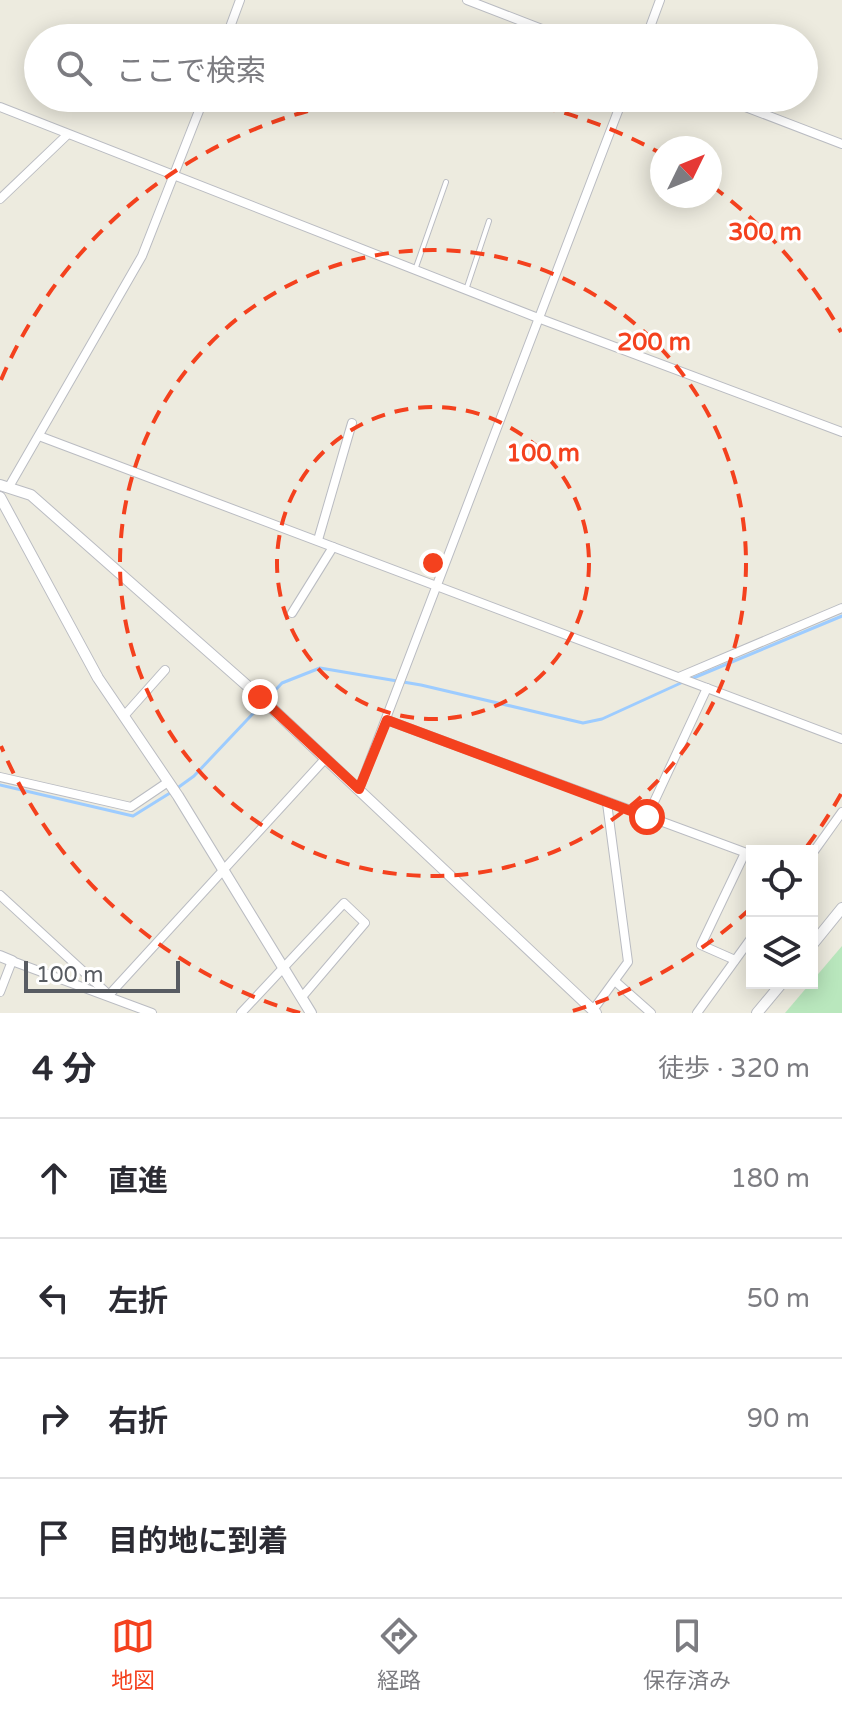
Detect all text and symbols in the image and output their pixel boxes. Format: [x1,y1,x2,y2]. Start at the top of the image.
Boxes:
search box [24,24,818,112]
icon: search [52,46,96,90]
text: ここで検索 [116,53,266,90]
north arrow [650,136,722,208]
text: 300 m [728,218,802,247]
text: 200 m [617,328,691,357]
text: 100 m [506,439,580,468]
centre of rings [419,549,447,577]
route end [242,679,278,715]
route start [629,799,665,835]
map controls [746,845,818,989]
button: locate [746,845,818,917]
button: layers [746,917,818,989]
scale bar [24,957,180,993]
text: 100 m [36,962,103,988]
text: 4 分 [32,1049,96,1090]
text: 徒歩 · 320 m [658,1053,810,1084]
icon: ahead [32,1156,76,1200]
text: 直進 [108,1163,168,1200]
text: 180 m [730,1163,810,1194]
icon: left [32,1276,76,1320]
text: 左折 [108,1283,168,1320]
text: 50 m [747,1283,810,1314]
icon: right [32,1396,76,1440]
text: 右折 [108,1403,168,1440]
text: 90 m [747,1403,810,1434]
icon: arrive [32,1516,76,1560]
text: 目的地に到着 [108,1523,288,1560]
tab: 地図 [111,1614,155,1694]
tab: 経路 [377,1614,421,1694]
tab: 保存済み [643,1614,731,1694]

